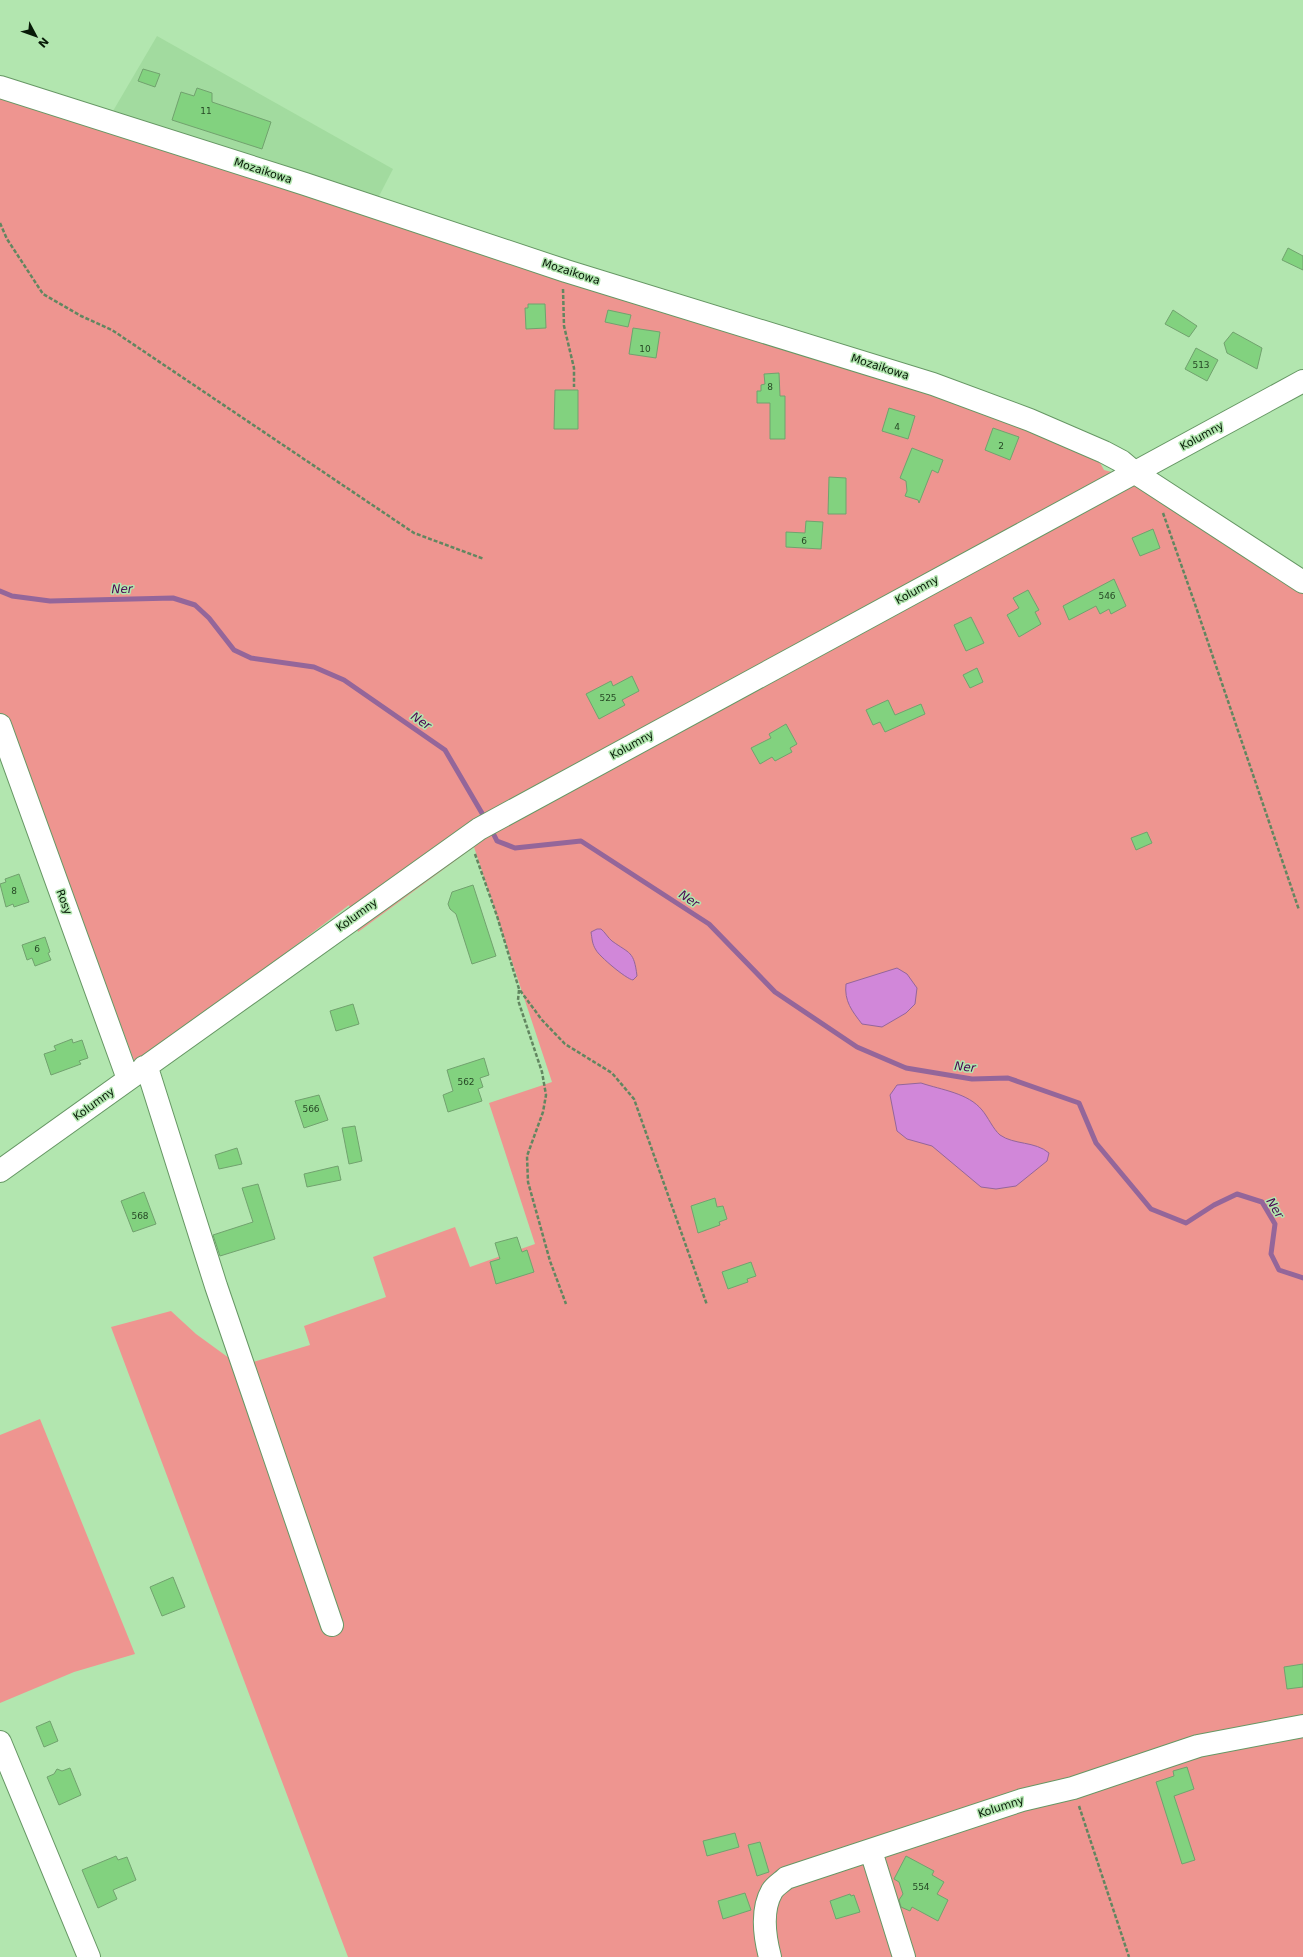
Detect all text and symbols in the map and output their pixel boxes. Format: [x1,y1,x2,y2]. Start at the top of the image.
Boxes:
north arrow [16,16,56,56]
text: N [35,34,51,50]
house number: 11 [200,106,212,116]
street label: Mozaikowa [232,156,294,186]
street label: Mozaikowa [540,257,602,287]
house number: 10 [639,344,651,354]
street label: Mozaikowa [849,352,911,382]
house number: 513 [1192,360,1210,370]
house number: 8 [767,382,773,392]
street label: Kolumny [1178,419,1226,453]
house number: 4 [894,422,900,432]
house number: 2 [998,441,1004,451]
house number: 6 [801,536,807,546]
street label: Kolumny [893,573,941,607]
water label: Ner [111,582,134,596]
house number: 546 [1098,591,1116,601]
house number: 525 [599,693,617,703]
water label: Ner [408,709,435,733]
street label: Kolumny [608,728,656,762]
house number: 8 [11,886,17,896]
water label: Ner [676,887,703,911]
street label: Rosy [53,888,75,917]
street label: Kolumny [334,895,380,934]
house number: 6 [34,944,40,954]
water label: Ner [954,1059,977,1075]
house number: 562 [457,1077,475,1087]
street label: Kolumny [71,1084,117,1123]
house number: 566 [302,1104,320,1114]
water label: Ner [1263,1195,1287,1222]
house number: 568 [131,1211,149,1221]
street label: Kolumny [976,1793,1026,1821]
house number: 554 [912,1882,930,1892]

